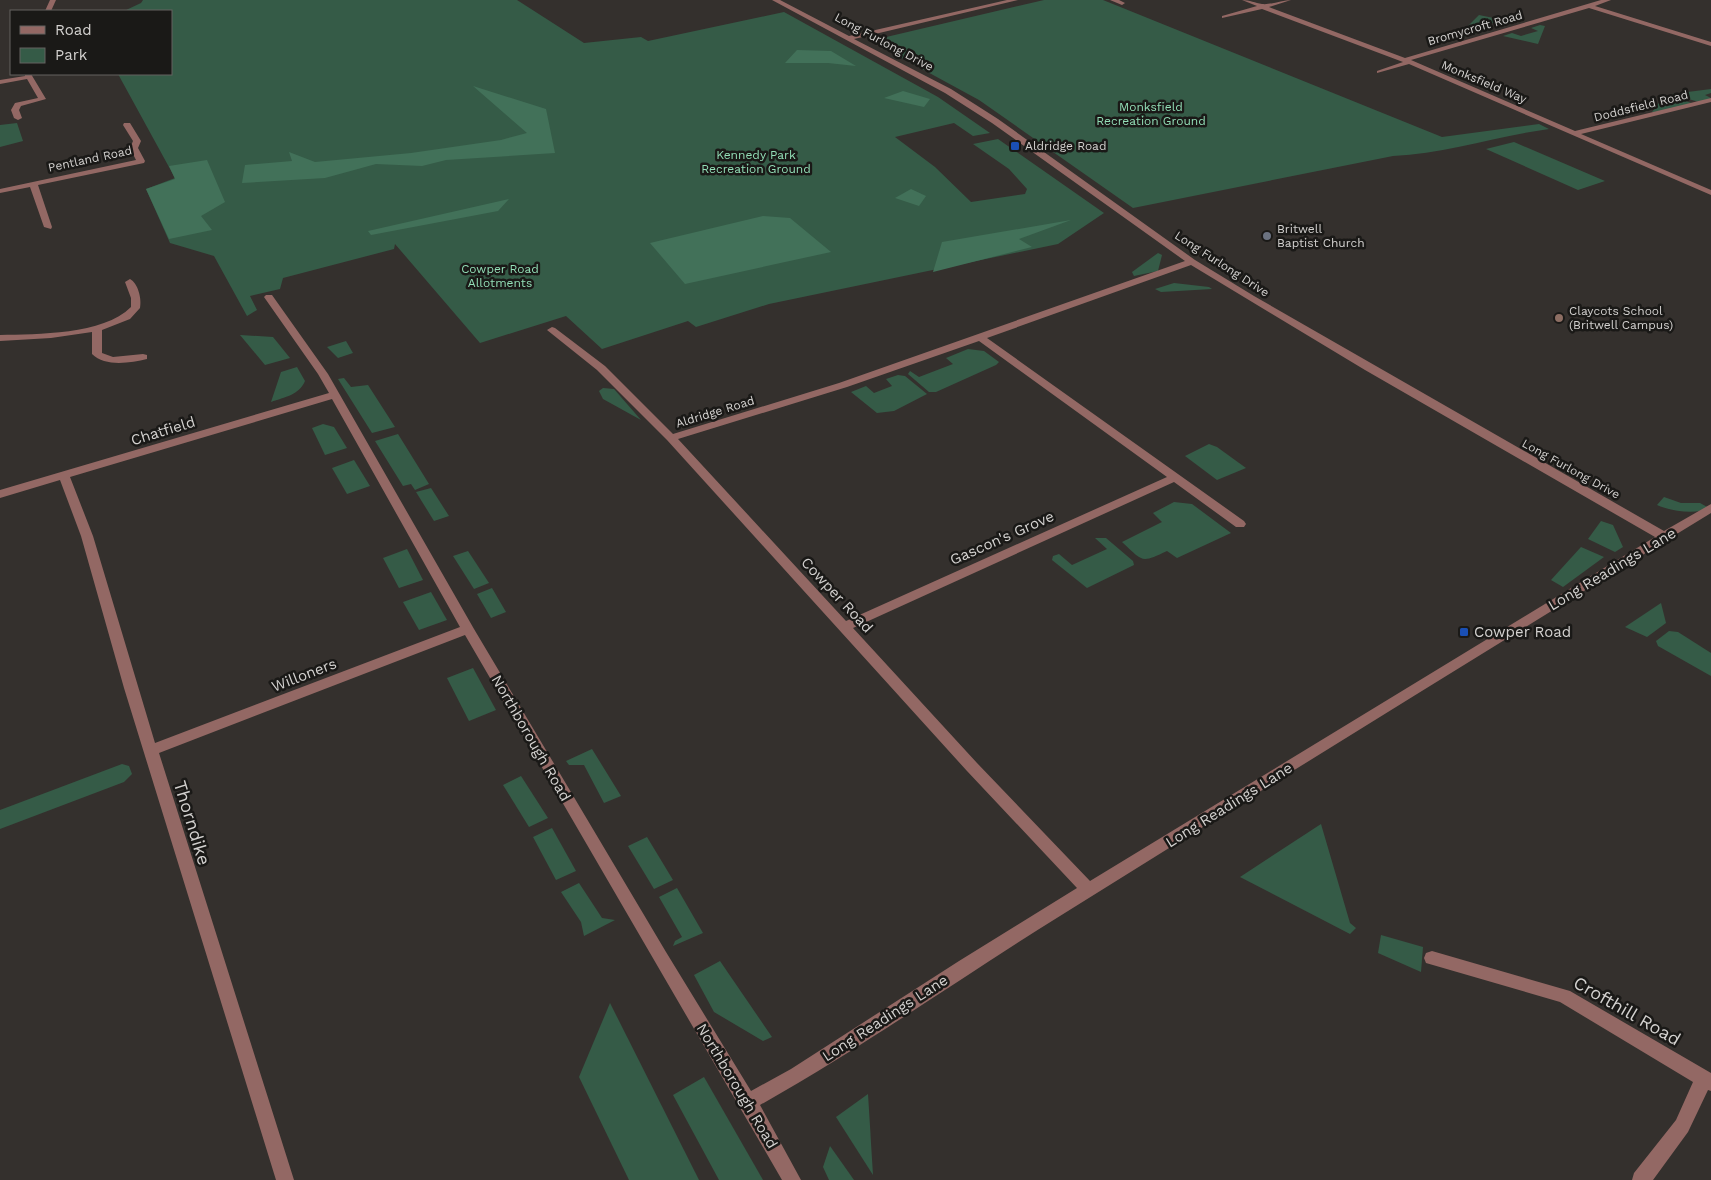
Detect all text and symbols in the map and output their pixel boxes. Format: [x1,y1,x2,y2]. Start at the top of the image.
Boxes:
street label: Bromycroft Road [1426,8,1524,48]
legend [10,10,172,75]
street label: Long Furlong Drive [832,10,936,74]
text: Road [55,21,92,39]
text: Park [55,46,88,64]
street label: Monksfield Way [1439,58,1529,107]
street label: Doddsfield Road [1592,88,1690,124]
park label: Monksfield Recreation Ground [1096,100,1206,128]
place label: Aldridge Road [1025,139,1106,153]
marker: Aldridge Road [1009,140,1021,152]
street label: Pentland Road [47,143,133,175]
park label: Kennedy Park Recreation Ground [701,148,811,176]
place label: Britwell Baptist Church [1277,222,1365,250]
street label: Long Furlong Drive [1172,228,1272,300]
marker: Britwell Baptist Church [1261,230,1273,242]
park label: Cowper Road Allotments [461,262,539,290]
place label: Claycots School (Britwell Campus) [1569,304,1673,332]
marker: Claycots School (Britwell Campus) [1553,312,1565,324]
street label: Aldridge Road [674,393,756,431]
street label: Chatfield [129,413,197,449]
street label: Long Furlong Drive [1520,436,1622,502]
street label: Gascon's Grove [947,507,1057,569]
street label: Long Readings Lane [1545,524,1679,614]
street label: Cowper Road [797,553,877,637]
place label: Cowper Road [1474,623,1571,641]
marker: Cowper Road [1458,626,1470,638]
street label: Willoners [269,654,339,696]
street label: Northborough Road [488,672,574,804]
street label: Long Readings Lane [1162,759,1296,851]
street label: Thorndike [170,778,215,868]
street label: Long Readings Lane [819,971,951,1065]
street label: Crofthill Road [1570,971,1685,1050]
street label: Northborough Road [693,1020,781,1152]

